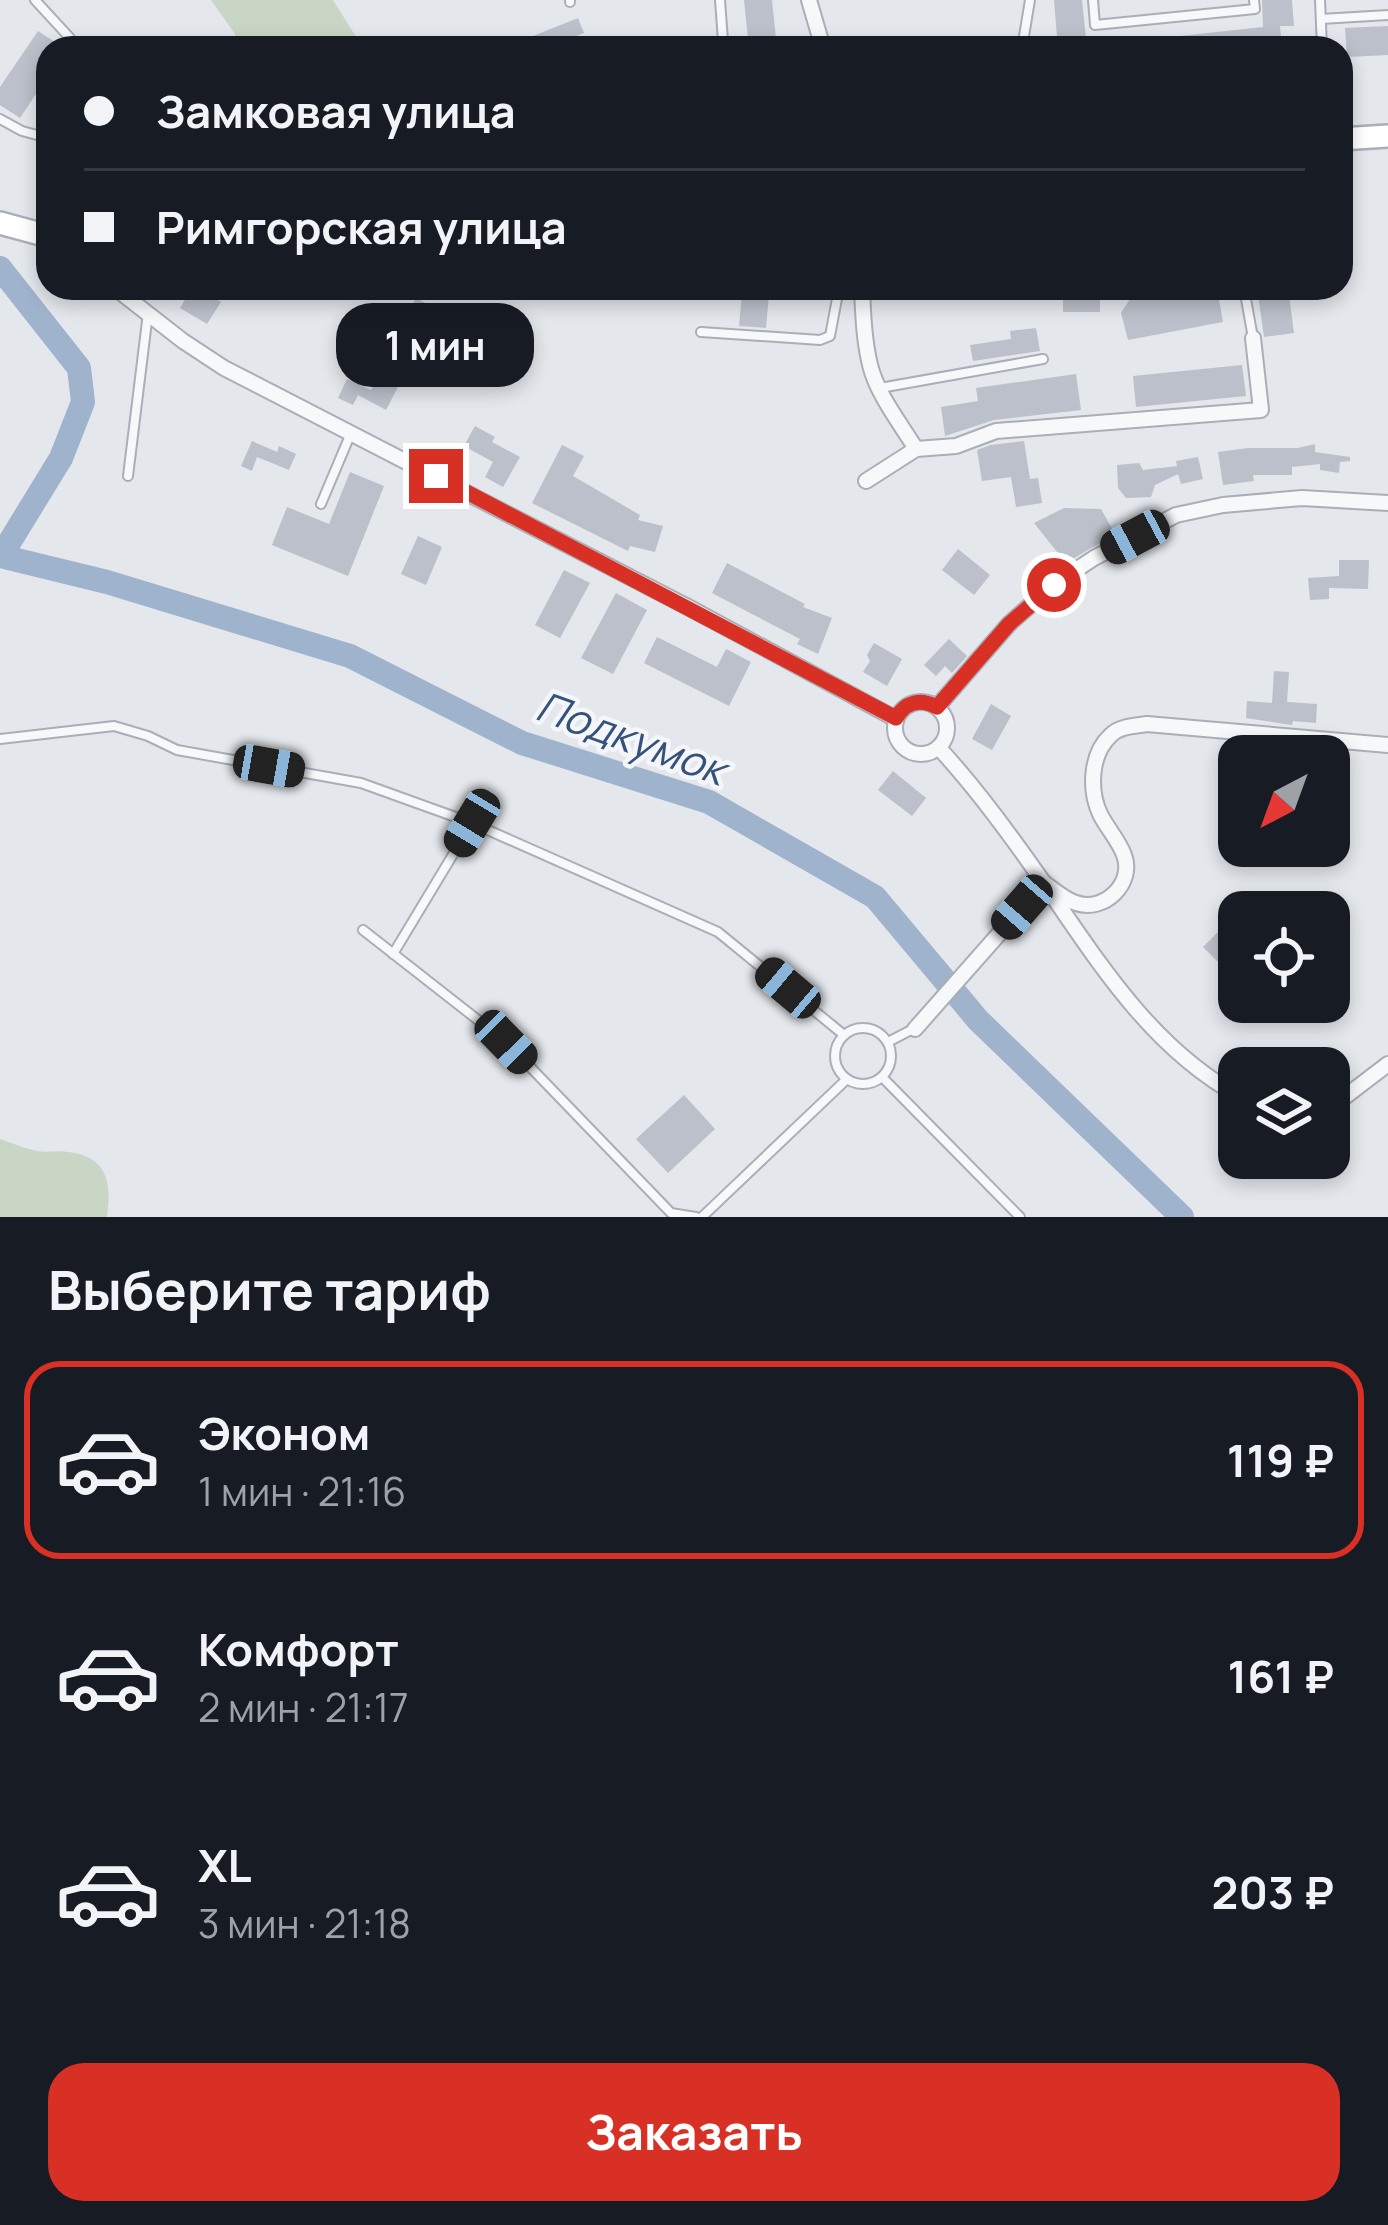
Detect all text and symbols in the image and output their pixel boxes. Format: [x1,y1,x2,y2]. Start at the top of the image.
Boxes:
text: Замковая улица [156,80,516,142]
text: Римгорская улица [156,196,567,258]
callout: 1 мин [337,302,535,386]
text: 1 мин [384,318,486,372]
route end [409,449,463,503]
car [1095,504,1175,570]
route start [1027,558,1081,612]
water label: Подкумок [529,676,739,800]
north arrow [1218,735,1350,867]
map controls [1218,735,1350,1179]
car [230,742,308,790]
car [438,783,506,863]
car [985,868,1059,946]
button: locate [1218,891,1350,1023]
car [749,951,827,1025]
car [468,1004,544,1080]
button: layers [1218,1047,1350,1179]
text: Выберите тариф [48,1252,491,1326]
text: Эконом [198,1402,370,1464]
icon: car [54,1406,162,1514]
text: 119 ₽ [1227,1429,1334,1491]
text: 1 мин · 21:16 [198,1464,406,1518]
text: Комфорт [198,1618,399,1680]
icon: car [54,1622,162,1730]
text: 161 ₽ [1227,1645,1334,1707]
text: 2 мин · 21:17 [198,1680,409,1734]
text: XL [198,1834,252,1896]
icon: car [54,1838,162,1946]
text: 203 ₽ [1212,1861,1334,1923]
text: 3 мин · 21:18 [198,1896,411,1950]
button: Заказать [48,2063,1340,2201]

